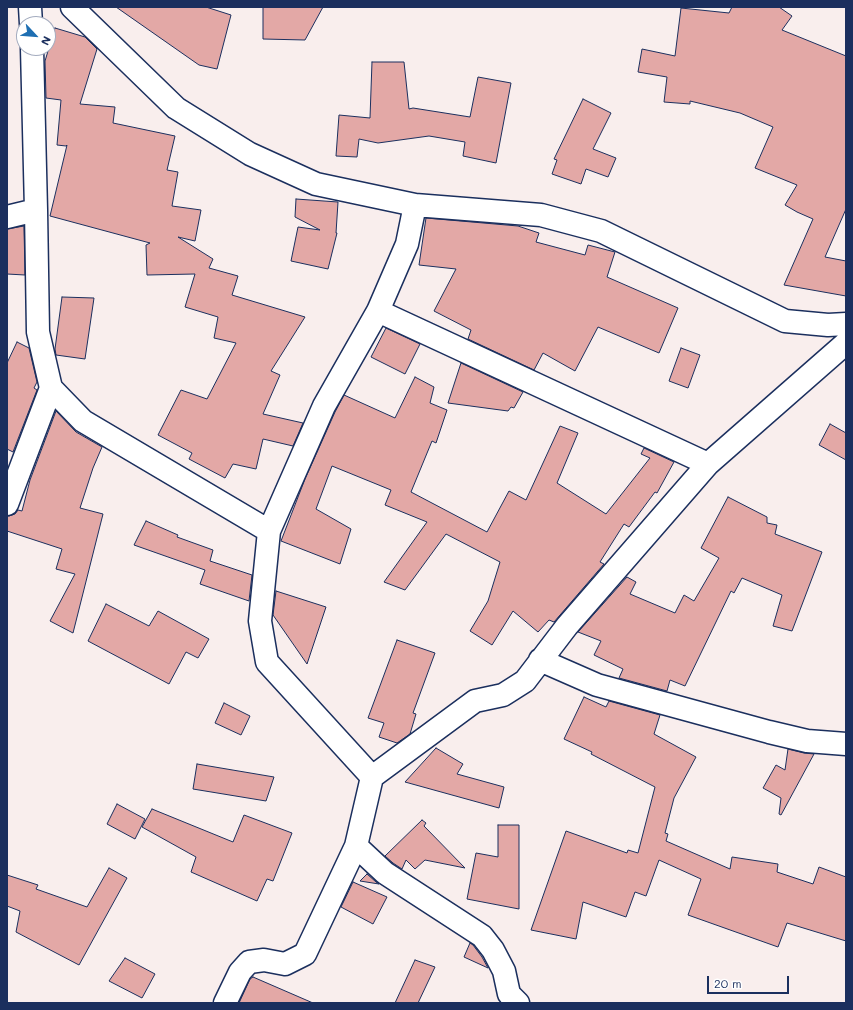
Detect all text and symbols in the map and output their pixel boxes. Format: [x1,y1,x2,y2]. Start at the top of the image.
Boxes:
north arrow [16,16,56,56]
text: N [38,34,55,48]
scale bar [709,968,791,994]
text: 20 m [714,975,742,991]

